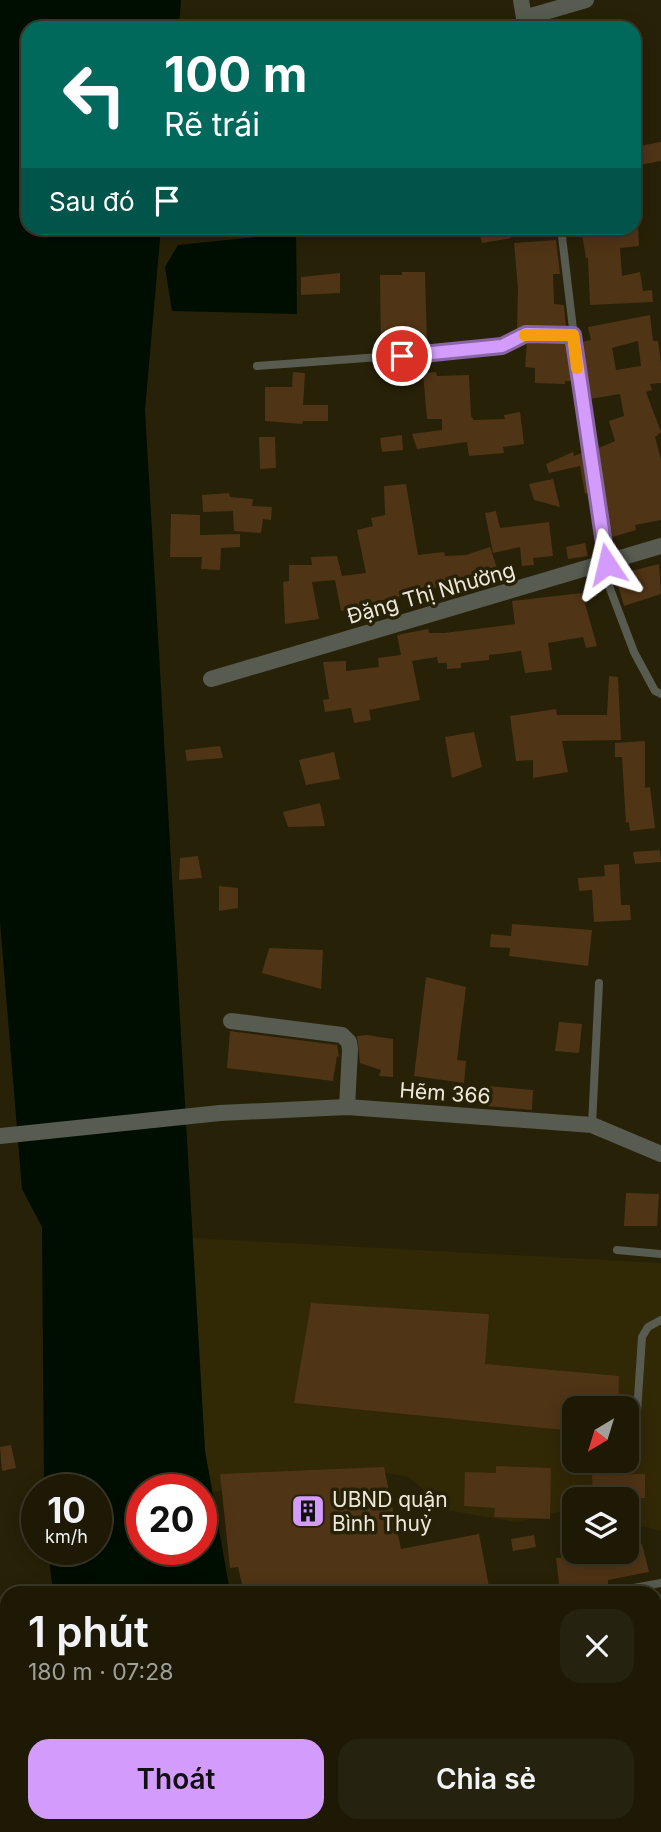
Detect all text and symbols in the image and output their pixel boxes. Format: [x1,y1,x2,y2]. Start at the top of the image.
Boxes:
text: 100 m [164,45,308,104]
icon: left [49,49,140,140]
text: Rẽ trái [164,105,260,144]
icon: arrive [148,182,186,220]
text: Sau đó [49,186,134,217]
pin [372,326,432,386]
icon: arrive [383,337,421,375]
position arrow [570,527,644,601]
street label: Đặng Thị Nhường [344,557,518,629]
street label: Hẽm 366 [399,1077,491,1109]
north arrow [562,1396,639,1474]
map controls [562,1396,639,1564]
speed limit sign: 20 [126,1474,217,1565]
place label: UBND quận Bình Thuỷ [332,1487,448,1536]
button: layers [562,1487,639,1564]
text: 10 [47,1489,86,1531]
building icon: UBND quận Bình Thuỷ [289,1492,327,1530]
text: km/h [45,1526,88,1547]
text: 1 phút [28,1606,149,1657]
button: close [560,1609,634,1683]
text: 180 m · 07:28 [28,1658,173,1686]
button: Thoát [28,1739,324,1819]
button: Chia sẻ [338,1739,634,1819]

